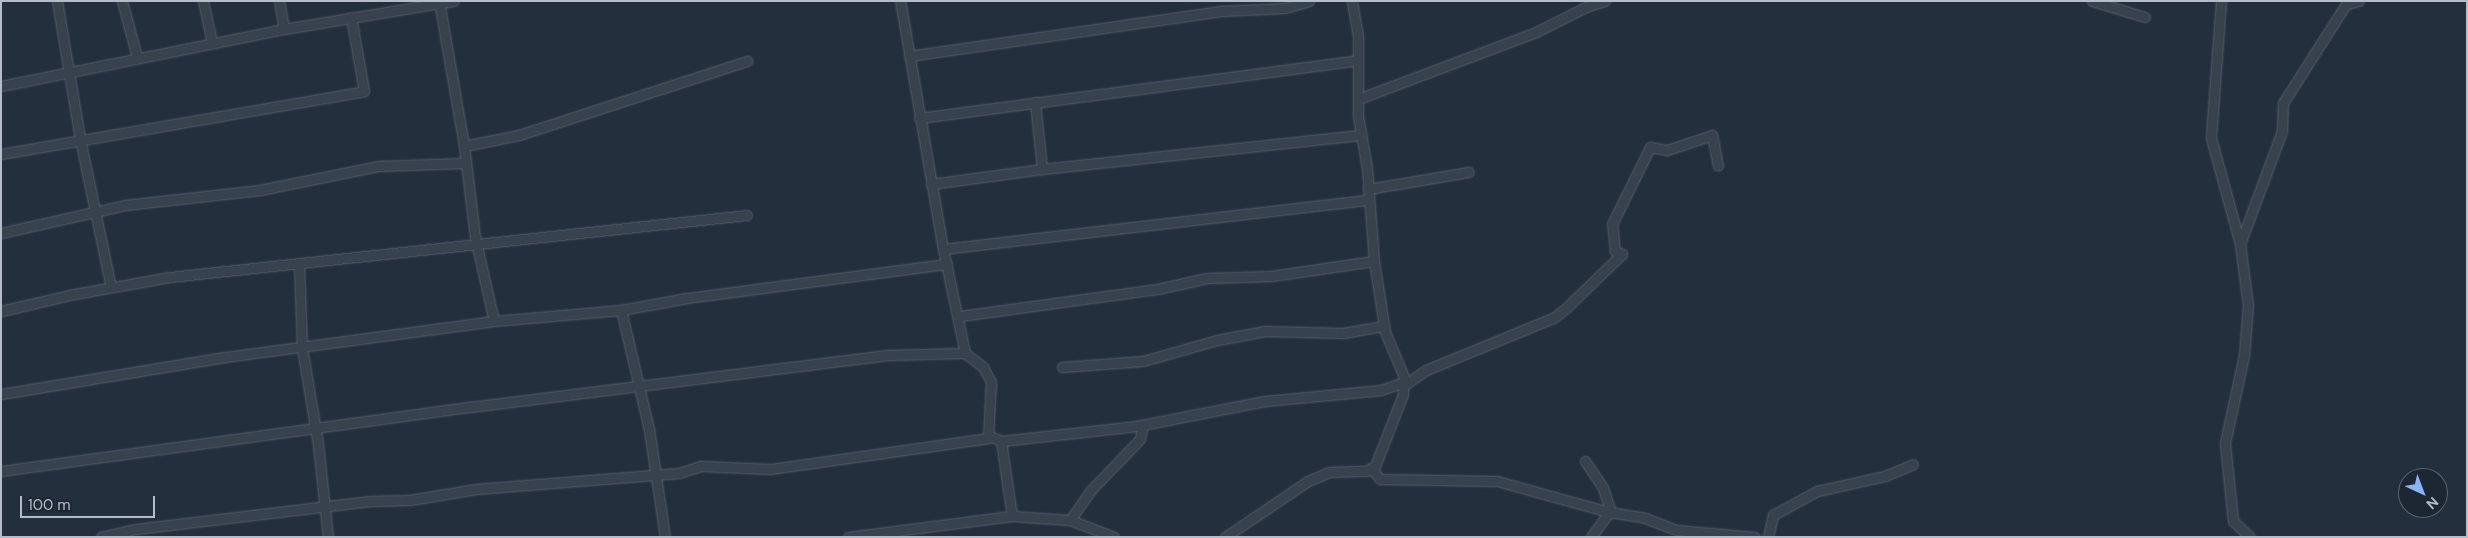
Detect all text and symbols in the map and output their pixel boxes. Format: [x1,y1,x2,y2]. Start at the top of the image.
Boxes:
north arrow [2398,468,2448,518]
scale bar [22,486,158,518]
text: N [2423,493,2442,513]
text: 100 m [28,495,71,515]

